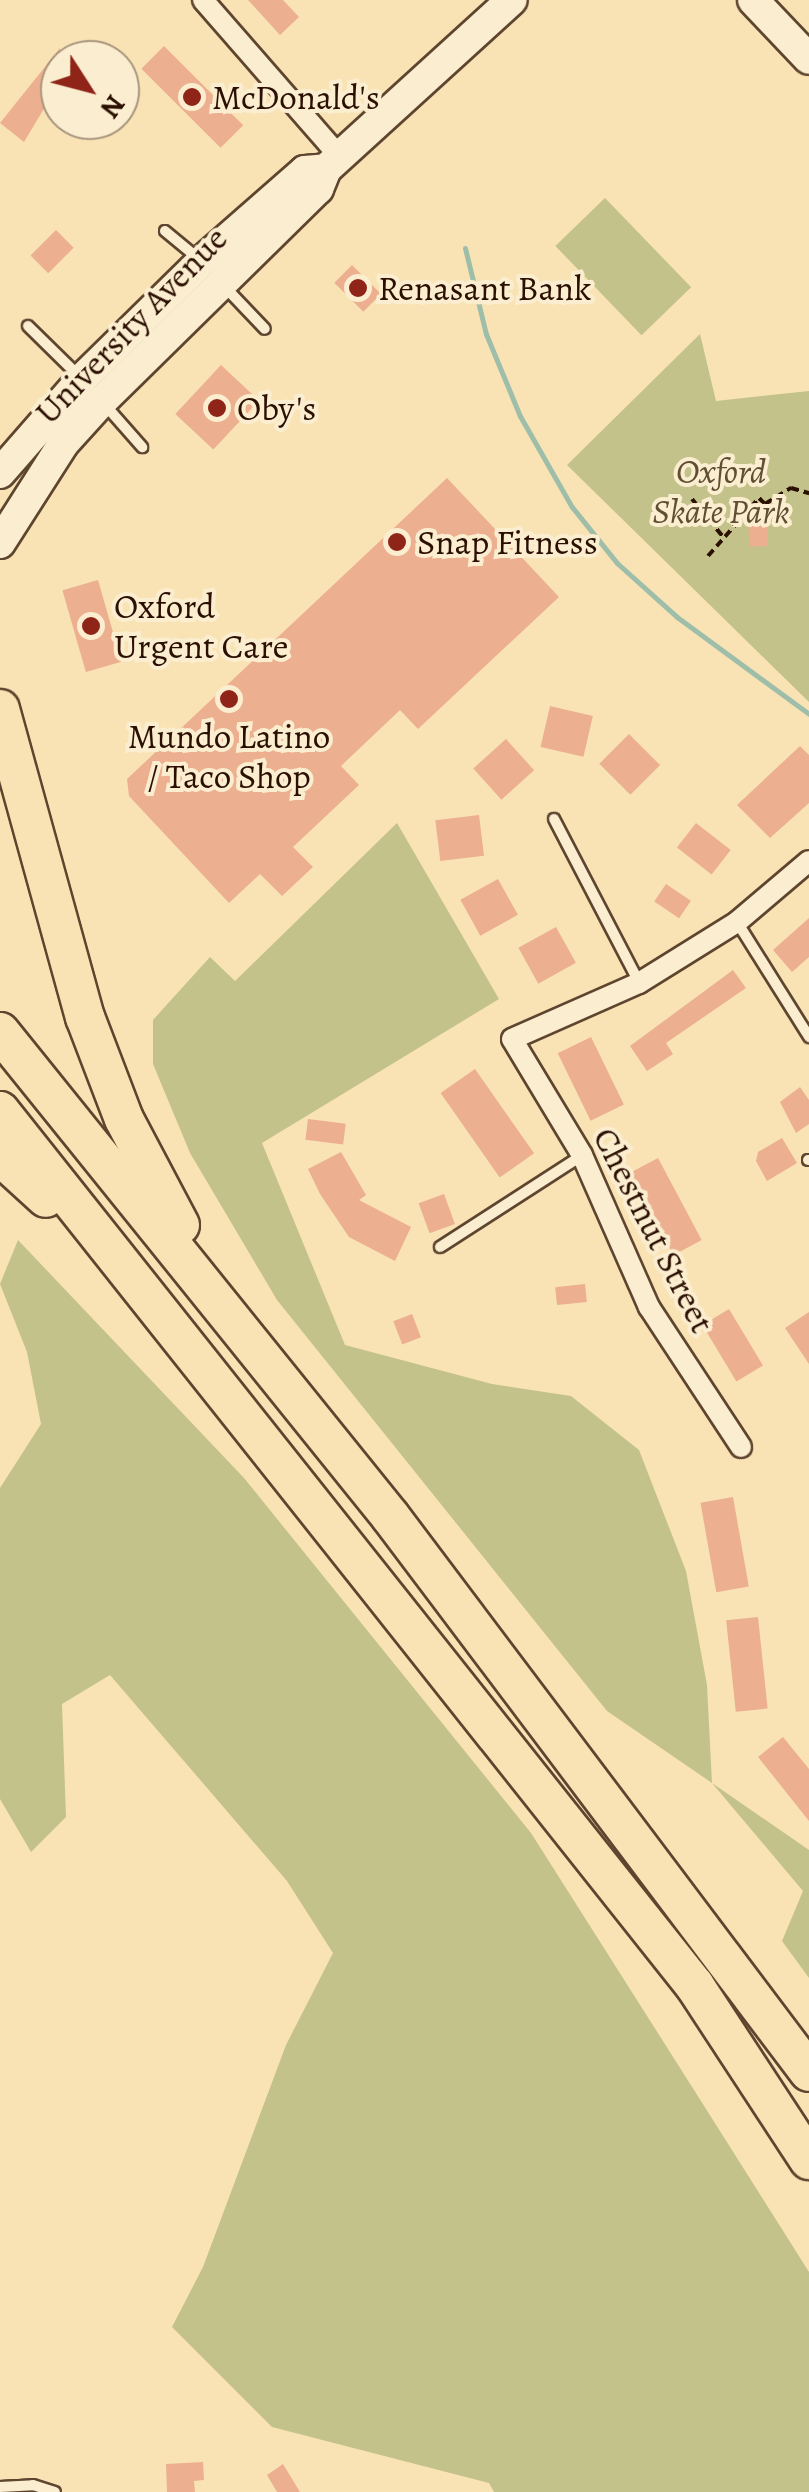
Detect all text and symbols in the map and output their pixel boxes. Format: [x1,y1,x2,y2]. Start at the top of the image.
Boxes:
north arrow [40,40,140,140]
place label: McDonald's [212,76,380,118]
marker: McDonald's [181,86,203,108]
text: N [91,87,134,126]
street label: University Avenue [26,217,236,433]
place label: Renasant Bank [378,267,591,309]
marker: Renasant Bank [347,277,369,299]
place label: Oby's [237,387,316,429]
marker: Oby's [206,397,228,419]
park label: Oxford Skate Park [652,450,790,532]
place label: Snap Fitness [417,521,598,563]
marker: Snap Fitness [386,531,408,553]
place label: Oxford Urgent Care [114,585,288,667]
marker: Oxford Urgent Care [78,613,104,639]
marker: Mundo Latino / Taco Shop [218,688,240,710]
place label: Mundo Latino / Taco Shop [128,715,330,797]
street label: Chestnut Street [584,1120,724,1340]

